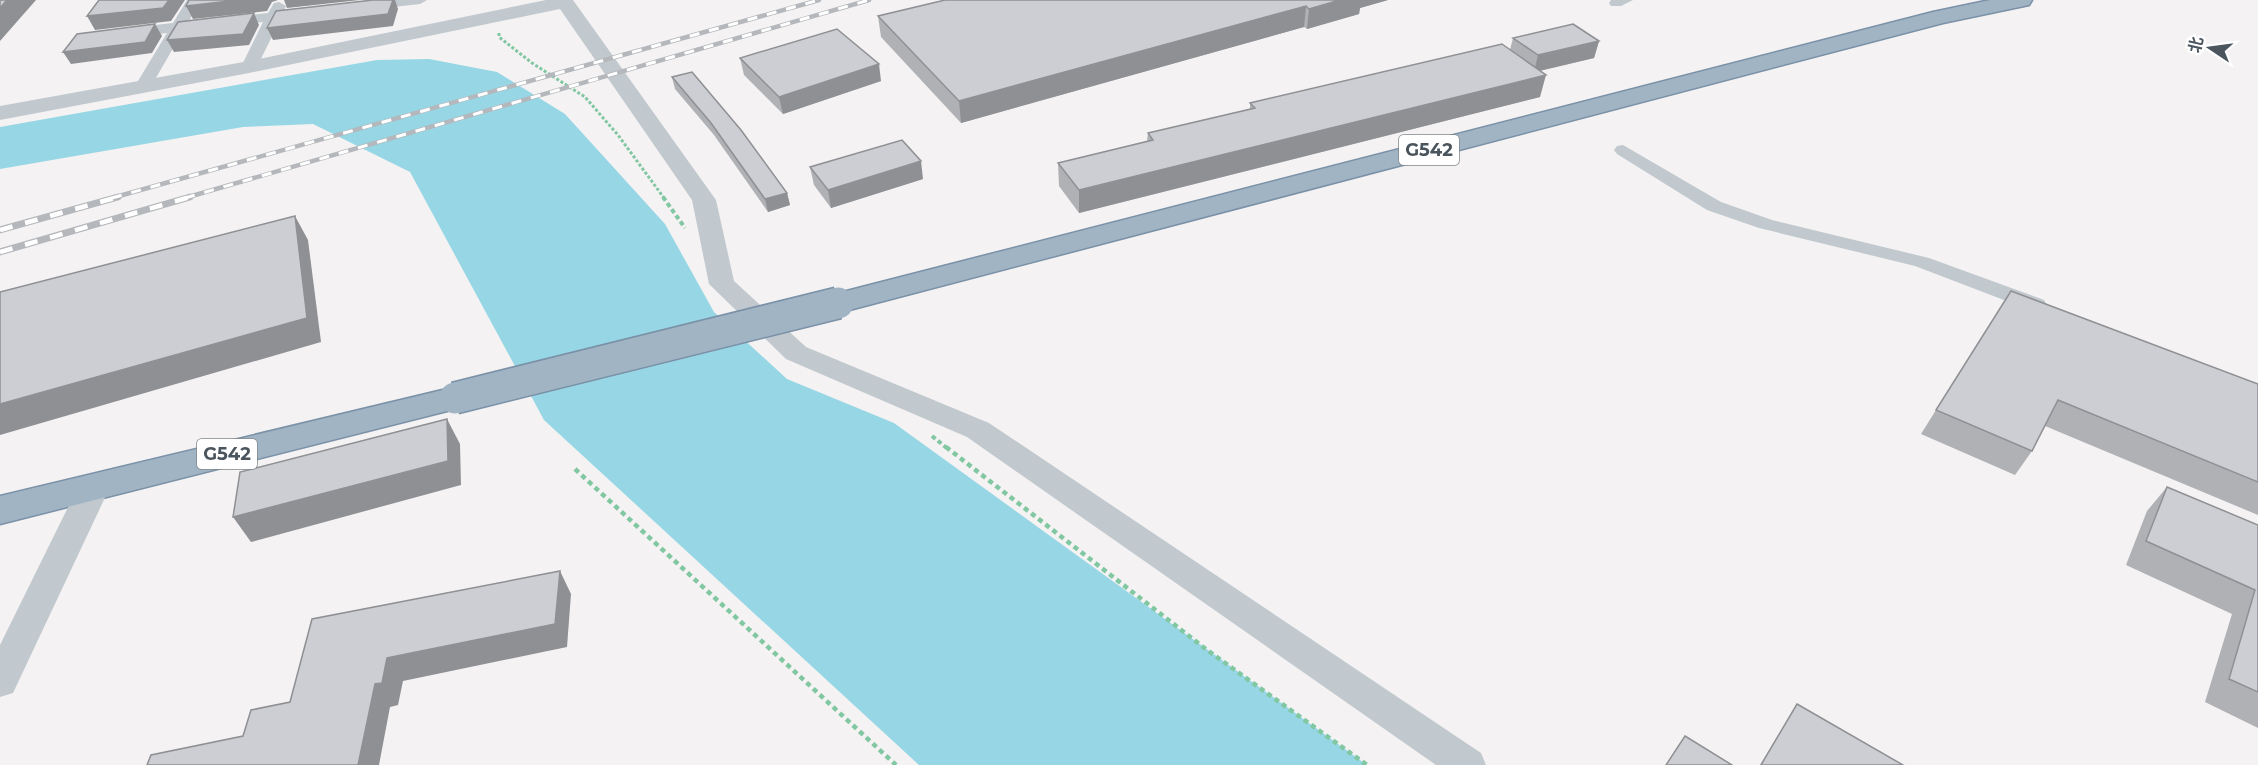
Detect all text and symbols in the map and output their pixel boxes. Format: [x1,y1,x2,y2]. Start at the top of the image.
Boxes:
north arrow [2180,18,2240,78]
text: 北 [2185,35,2207,55]
road number: G542 [1399,135,1459,165]
road number: G542 [197,439,257,469]

